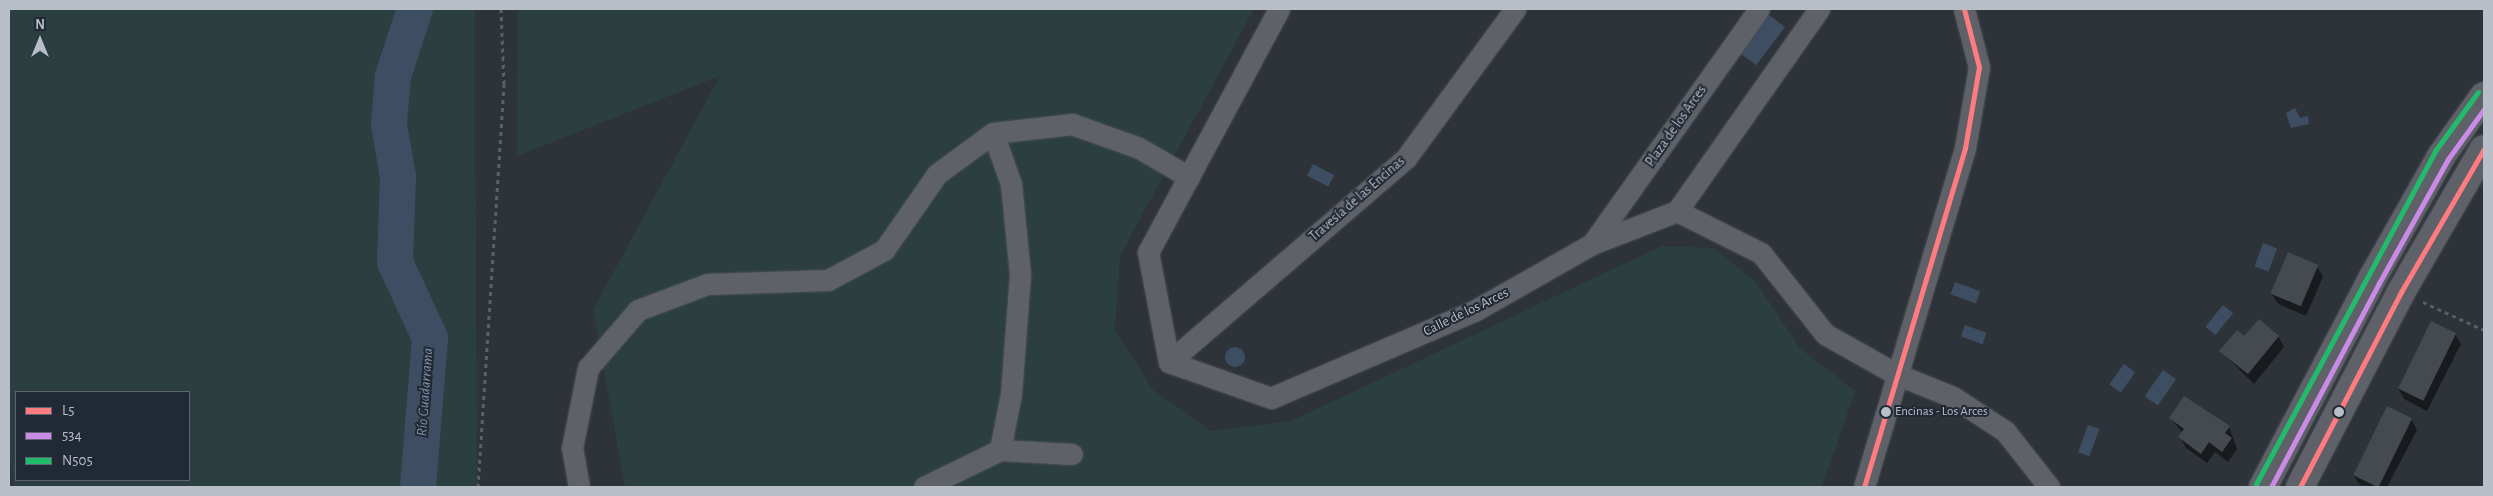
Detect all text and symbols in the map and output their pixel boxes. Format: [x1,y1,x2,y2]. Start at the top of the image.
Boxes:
north arrow [15,15,65,65]
text: N [35,18,45,32]
street label: Plaza de los Arces [1642,82,1710,170]
street label: Travesía de las Encinas [1306,153,1408,245]
street label: Calle de los Arces [1421,284,1511,340]
water label: Río Guadarrama [413,347,437,437]
legend [15,391,190,481]
text: L5 [62,403,75,418]
place label: Encinas - Los Arces [1895,404,1988,420]
marker: Encinas - Los Arces [1881,407,1891,417]
unlabelled marker [2334,407,2344,417]
text: 534 [62,428,82,443]
text: N505 [62,453,93,468]

